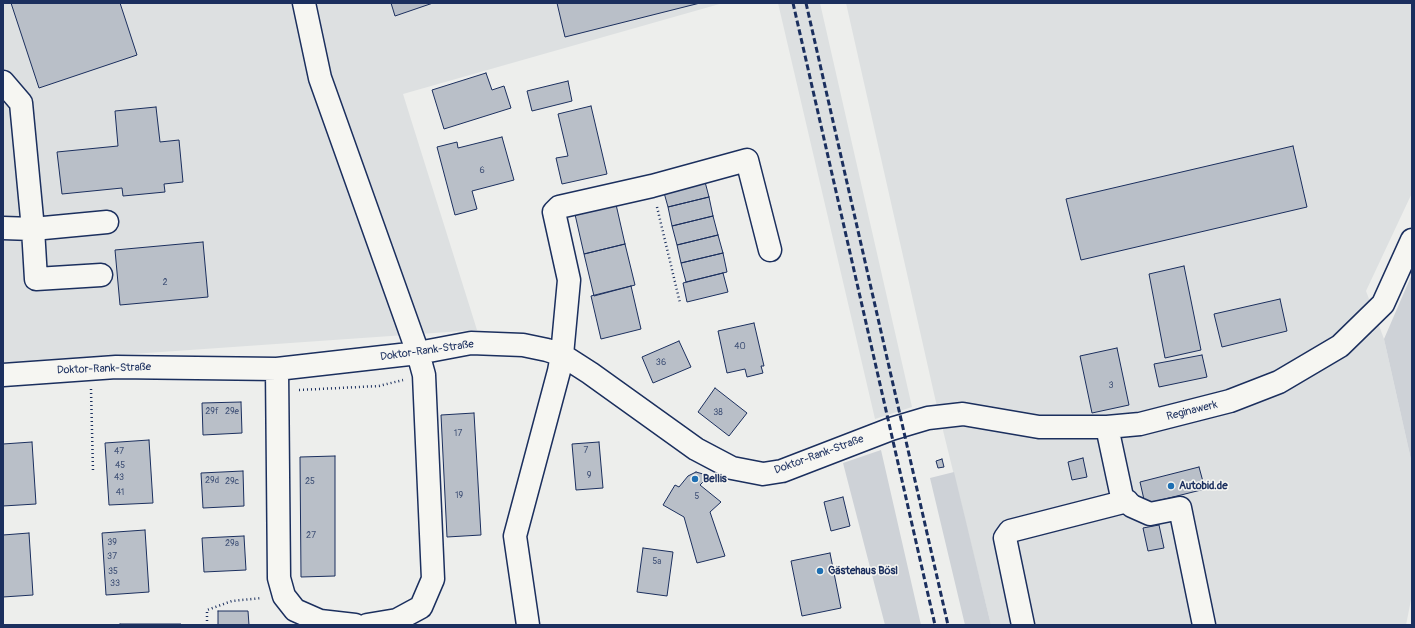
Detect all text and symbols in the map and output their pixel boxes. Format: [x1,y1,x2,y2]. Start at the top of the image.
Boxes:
house number: 6 [479,166,485,176]
house number: 2 [162,278,168,288]
street label: Doktor-Rank-Straße [379,338,475,364]
house number: 40 [734,342,746,352]
house number: 36 [656,358,666,368]
street label: Doktor-Rank-Straße [57,361,151,377]
house number: 3 [1108,381,1114,391]
street label: Reginawerk [1165,398,1219,424]
house number: 29f [205,407,219,417]
house number: 29e [225,407,239,417]
house number: 38 [713,408,723,418]
house number: 17 [454,429,462,439]
street label: Doktor-Rank-Straße [772,433,866,477]
house number: 7 [584,446,588,456]
house number: 47 [114,447,124,457]
house number: 45 [115,461,125,471]
house number: 9 [587,471,591,481]
place label: Bellis [703,472,727,486]
house number: 43 [114,473,124,483]
marker: Bellis [690,474,700,484]
house number: 29d [205,476,219,486]
house number: 29c [225,477,239,487]
house number: 25 [305,477,315,487]
place label: Autobid.de [1179,479,1228,493]
marker: Autobid.de [1166,481,1176,491]
house number: 41 [116,488,124,498]
house number: 19 [455,491,463,501]
house number: 5 [695,492,699,502]
house number: 27 [306,531,316,541]
house number: 39 [107,538,117,548]
house number: 29a [225,539,239,549]
house number: 37 [107,552,117,562]
house number: 5a [652,557,662,567]
place label: Gästehaus Bösl [828,564,898,578]
marker: Gästehaus Bösl [815,566,825,576]
house number: 35 [108,567,118,577]
house number: 33 [110,579,120,589]

